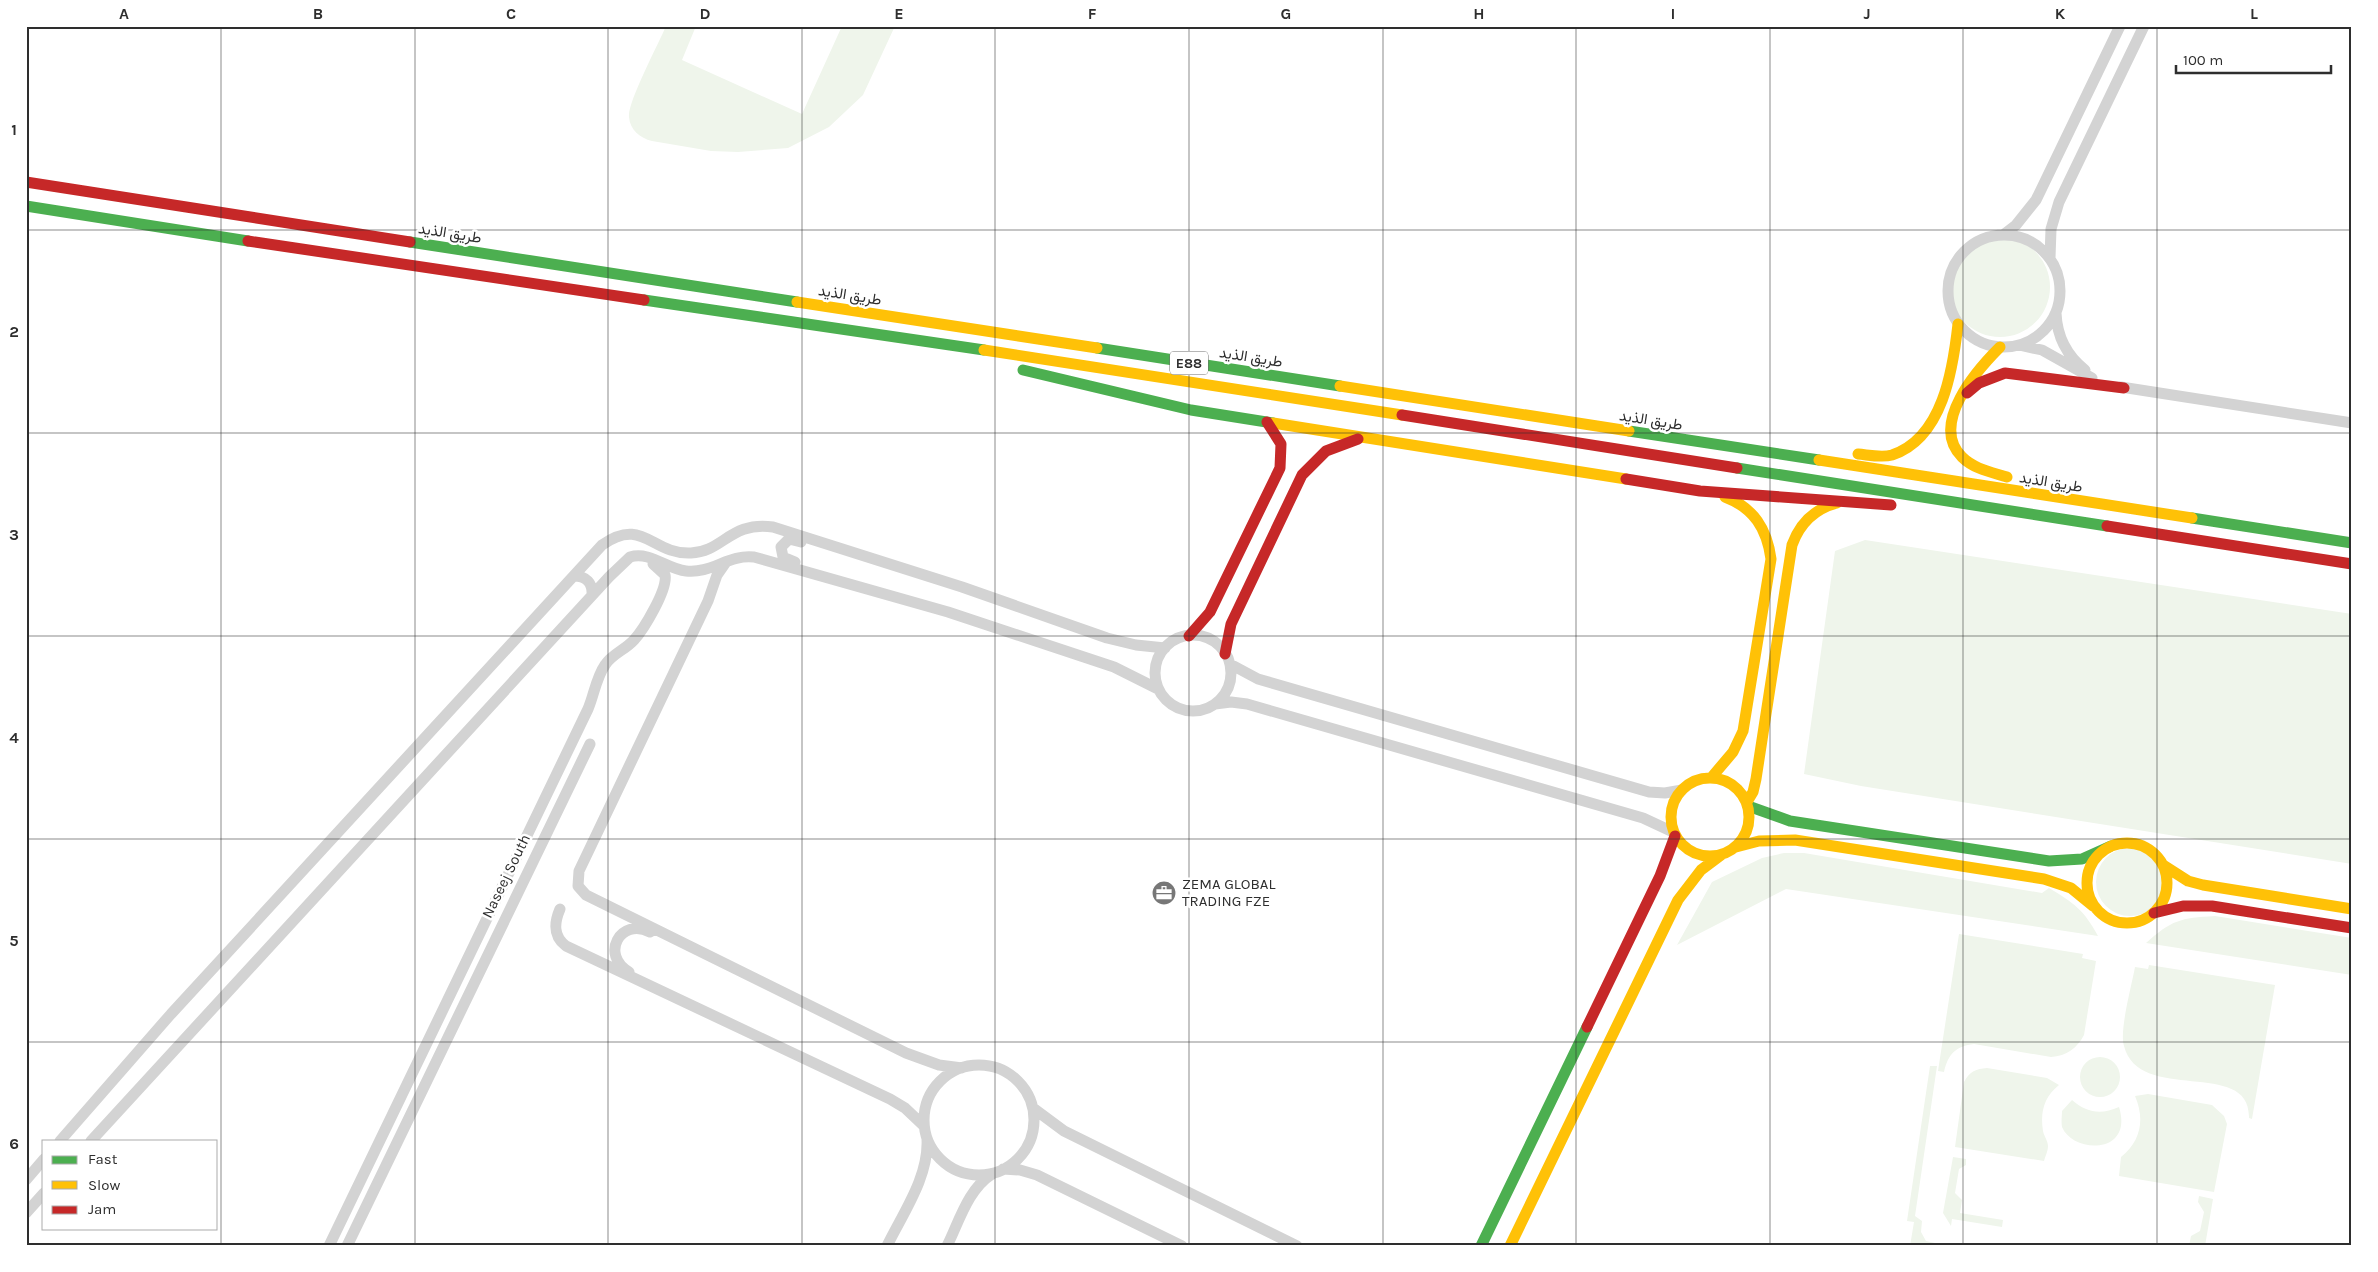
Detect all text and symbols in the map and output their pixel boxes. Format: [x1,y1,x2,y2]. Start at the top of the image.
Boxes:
text: A [119,4,129,23]
text: B [313,4,323,23]
text: C [506,4,516,23]
text: D [700,4,711,23]
text: E [894,4,904,23]
text: F [1088,4,1097,23]
text: G [1281,4,1291,23]
text: H [1473,4,1485,23]
text: I [1671,4,1675,23]
text: J [1863,4,1871,23]
text: K [2055,4,2066,23]
text: L [2250,4,2258,23]
scale bar [2176,42,2330,74]
text: 100 m [2183,51,2223,69]
text: 1 [11,120,17,139]
street label: طريق الذيد [417,219,483,248]
street label: طريق الذيد [817,281,883,310]
text: 2 [9,322,19,341]
street label: طريق الذيد [1218,343,1284,372]
road number: E88 [1170,352,1208,374]
street label: طريق الذيد [1618,406,1684,435]
street label: طريق الذيد [2018,468,2084,497]
text: 3 [9,525,19,544]
text: 4 [9,728,19,747]
street label: Naseej South [478,831,534,921]
place label: ZEMA GLOBAL TRADING FZE [1182,875,1276,910]
office icon: ZEMA GLOBAL TRADING FZE [1151,880,1177,906]
text: 5 [9,931,19,950]
text: 6 [9,1134,19,1153]
legend [42,1140,218,1230]
text: Fast [88,1150,118,1168]
text: Slow [88,1176,120,1194]
text: Jam [88,1200,116,1218]

